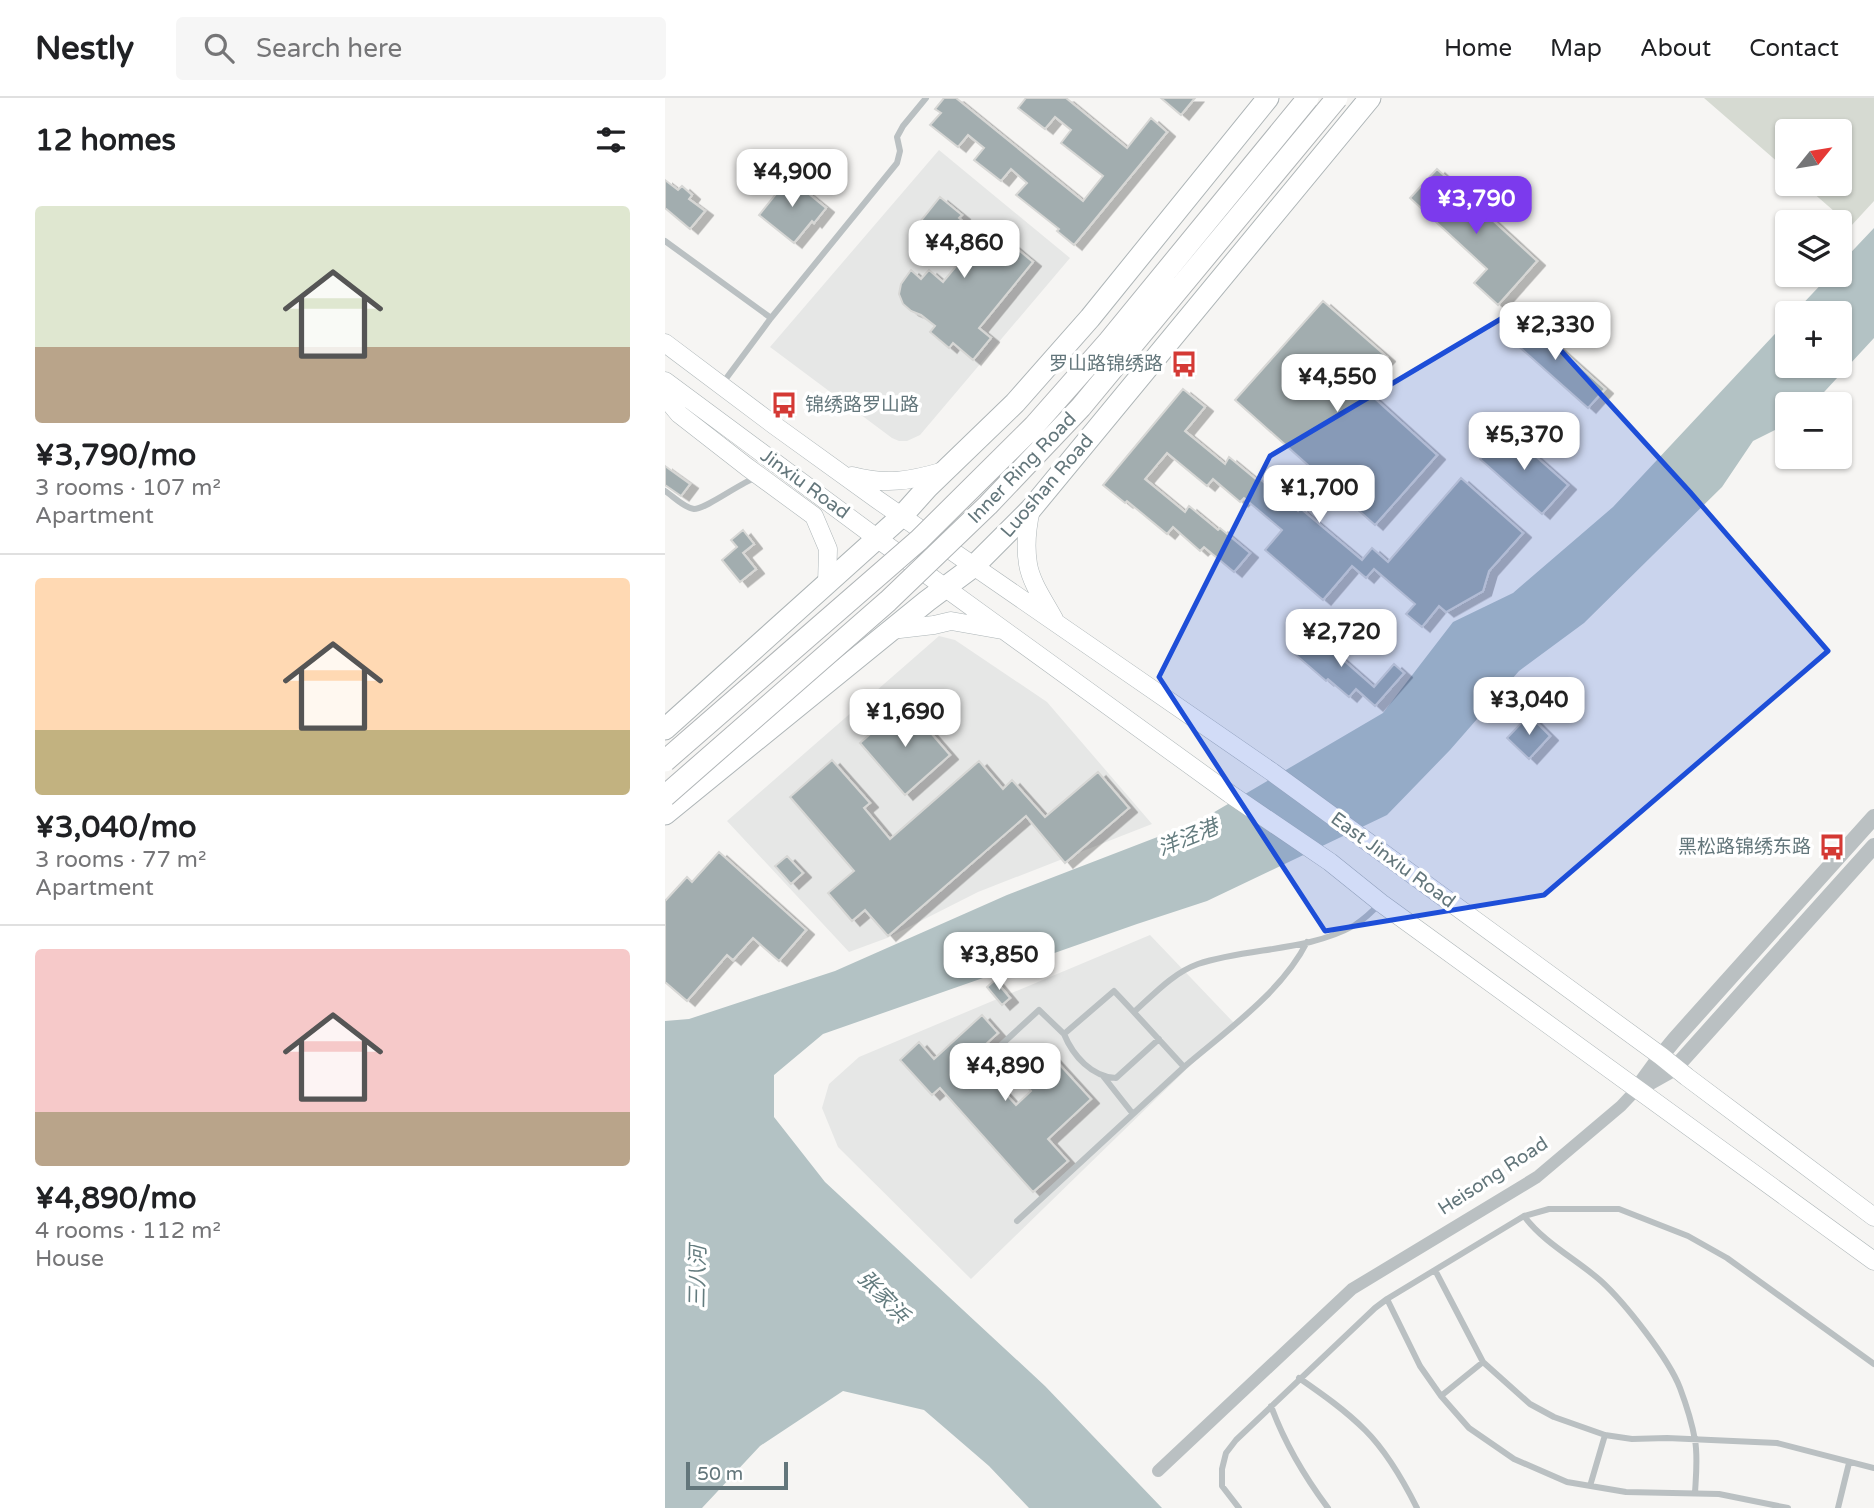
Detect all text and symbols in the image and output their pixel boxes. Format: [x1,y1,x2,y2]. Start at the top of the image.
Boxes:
search box [176,17,666,80]
text: Nestly [35,29,134,68]
icon: search [200,29,238,67]
text: Search here [256,33,402,64]
text: Home [1444,34,1512,63]
text: Map [1550,34,1602,63]
text: About [1640,34,1711,63]
text: Contact [1749,34,1839,63]
north arrow [1775,119,1851,196]
map controls [1775,119,1852,469]
icon: filters [592,121,630,159]
text: 12 homes [35,122,176,159]
pin: ¥4,900 [735,150,849,209]
text: ¥4,900 [753,158,831,186]
pin: ¥3,790 [1419,176,1533,236]
text: ¥3,790 [1437,185,1515,213]
button: layers [1775,210,1852,287]
pin: ¥4,860 [907,220,1021,280]
text: ¥4,860 [925,229,1003,257]
icon: home [270,251,396,377]
button: + [1775,301,1852,378]
pin: ¥2,330 [1498,302,1612,362]
text: ¥2,330 [1516,311,1594,339]
bus stop icon: 罗山路锦绣路 [1169,349,1199,379]
place label: 罗山路锦绣路 [1049,353,1163,375]
pin: ¥4,550 [1280,354,1394,414]
text: ¥4,550 [1298,363,1376,391]
bus stop icon: 锦绣路罗山路 [769,390,799,420]
button: − [1775,392,1852,469]
place label: 锦绣路罗山路 [805,394,919,416]
street label: Inner Ring Road [963,408,1081,528]
pin: ¥5,370 [1467,412,1581,472]
text: ¥5,370 [1485,421,1563,449]
street label: Luoshan Road [996,430,1098,542]
text: ¥3,790/mo [35,437,196,474]
street label: Jinxiu Road [756,444,854,524]
pin: ¥1,700 [1262,466,1376,525]
text: 3 rooms · 107 m² [35,474,221,502]
text: ¥1,700 [1280,474,1358,502]
text: Apartment [35,502,154,530]
pin: ¥2,720 [1284,610,1398,669]
text: ¥2,720 [1302,618,1380,646]
icon: home [270,623,396,749]
pin: ¥3,040 [1472,678,1586,737]
text: ¥3,040 [1490,686,1568,714]
pin: ¥1,690 [848,690,962,749]
text: ¥1,690 [866,698,944,726]
street label: East Jinxiu Road [1327,808,1459,912]
text: ¥3,040/mo [35,809,197,846]
water label: 洋泾港 [1154,813,1225,861]
bus stop icon: 黑松路锦绣东路 [1817,832,1847,862]
place label: 黑松路锦绣东路 [1678,836,1811,858]
text: 3 rooms · 77 m² [35,846,206,874]
text: Apartment [35,874,154,902]
pin: ¥3,850 [942,932,1056,992]
text: ¥3,850 [960,941,1038,969]
icon: home [270,994,396,1120]
pin: ¥4,890 [948,1044,1062,1103]
text: ¥4,890 [966,1052,1044,1080]
street label: Heisong Road [1434,1132,1552,1220]
text: ¥4,890/mo [35,1180,196,1217]
text: 4 rooms · 112 m² [35,1217,221,1245]
water label: 三八河 [685,1241,711,1309]
text: House [35,1245,104,1273]
water label: 张家浜 [852,1266,915,1330]
scale bar [686,1459,787,1491]
text: 50 m [697,1463,743,1485]

